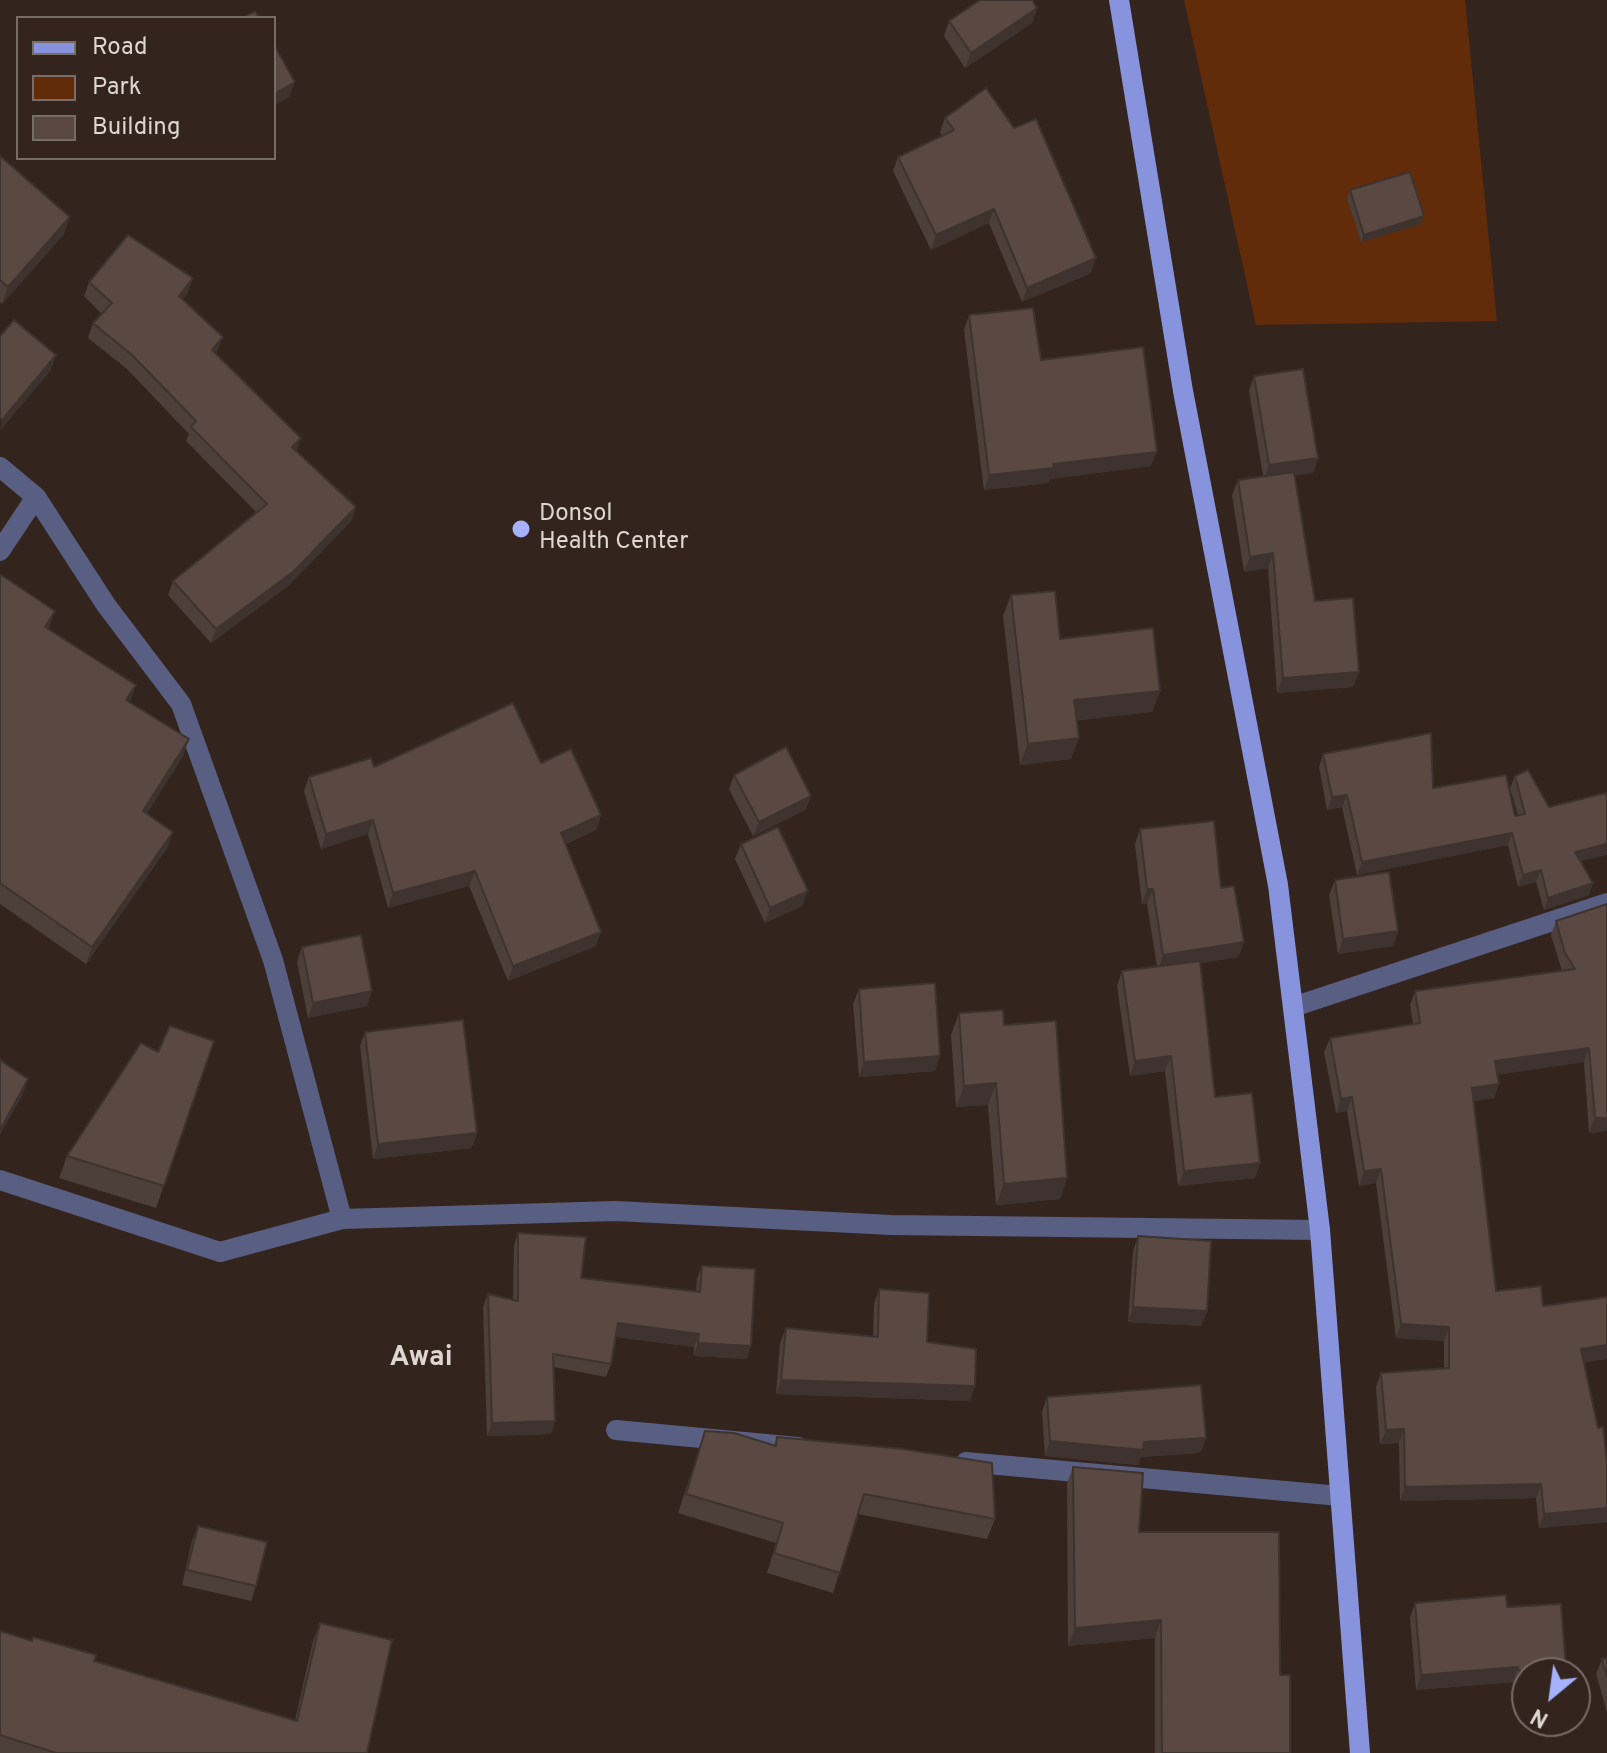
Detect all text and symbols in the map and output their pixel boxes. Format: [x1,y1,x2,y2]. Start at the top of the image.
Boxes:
legend [16,16,276,160]
text: Road [92,33,148,63]
text: Park [92,73,142,103]
text: Building [92,113,181,143]
place label: Donsol Health Center [539,501,689,557]
marker: Donsol Health Center [510,518,532,540]
district label: Awai [389,1342,453,1376]
north arrow [1511,1657,1591,1737]
text: N [1527,1701,1554,1732]

